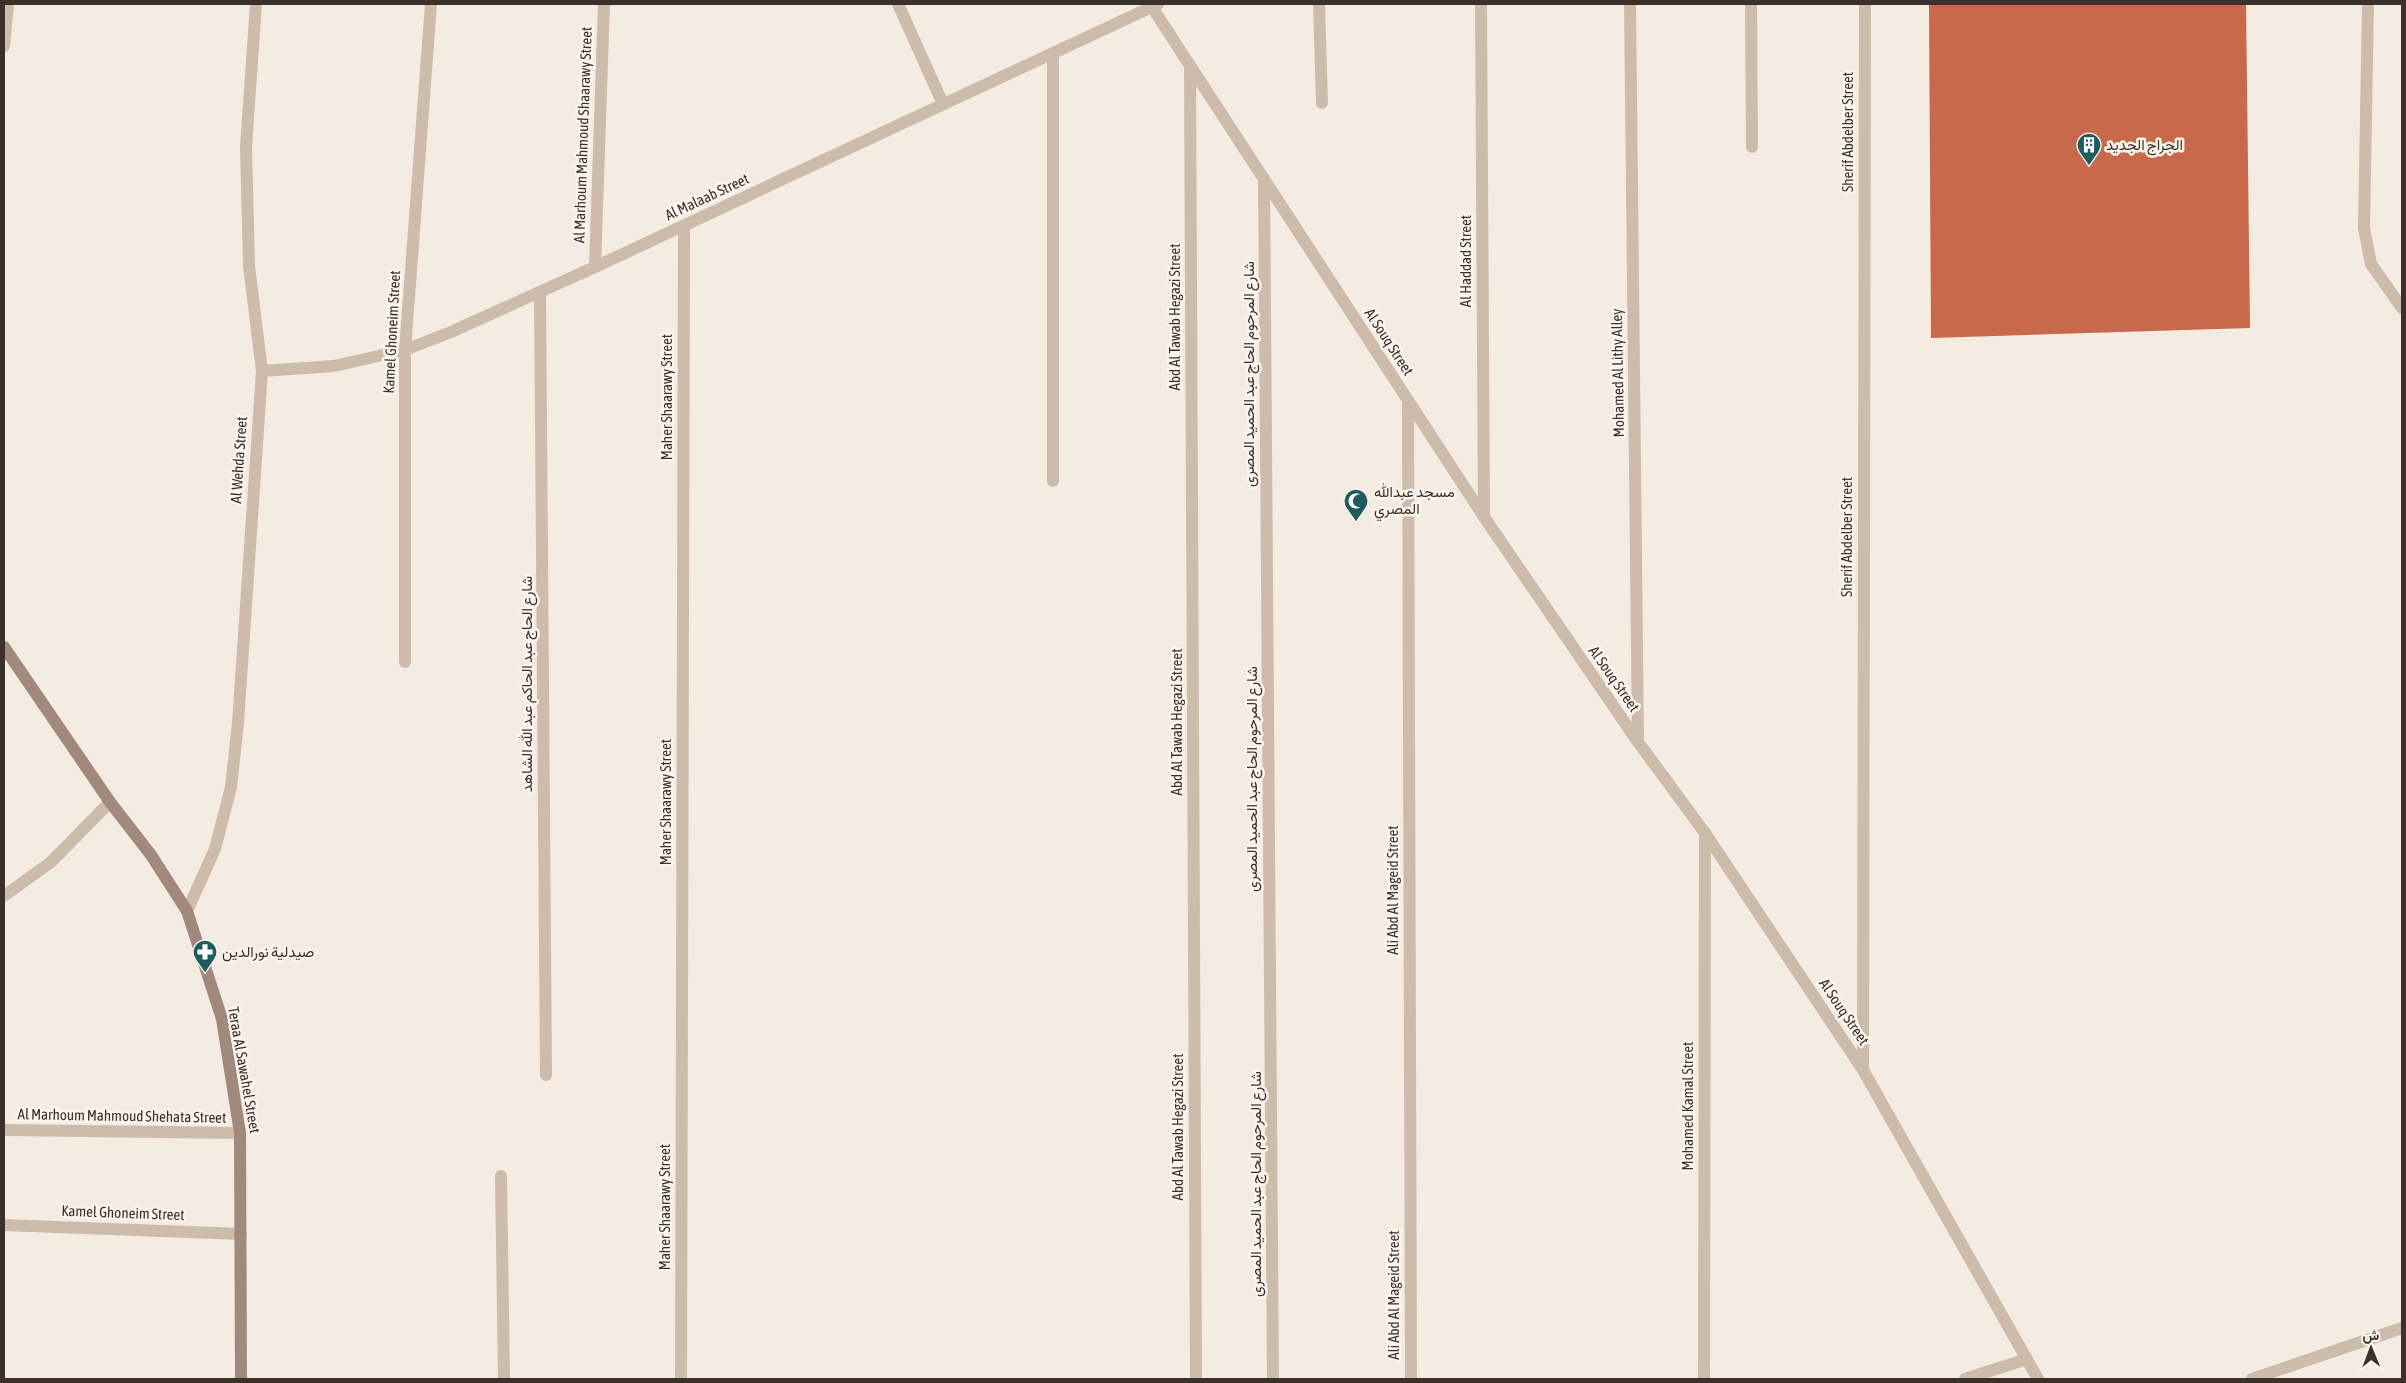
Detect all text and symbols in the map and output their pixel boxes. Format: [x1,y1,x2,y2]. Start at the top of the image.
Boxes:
street label: Al Marhoum Mahmoud Shaarawy Street [570,26,595,243]
street label: Sherif Abdelber Street [1839,72,1856,192]
building icon: الجراج الجديد [2076,132,2102,166]
place label: الجراج الجديد [2106,136,2183,156]
street label: Al Malaab Street [662,170,751,223]
street label: Al Haddad Street [1457,215,1474,307]
street label: Abd Al Tawab Hegazi Street [1166,244,1183,390]
street label: شارع المرحوم الحاج عبد الحميد المصرى [1240,261,1260,487]
street label: Kamel Ghoneim Street [380,270,403,394]
street label: Al Souq Street [1362,305,1417,378]
street label: Mohamed Al Lithy Alley [1608,309,1627,437]
street label: Maher Shaarawy Street [658,334,675,460]
street label: Al Wehda Street [227,416,250,504]
street label: Sherif Abdelber Street [1838,477,1855,597]
place label: مسجد عبدالله المصري [1374,483,1455,522]
mosque icon: مسجد عبدالله المصري [1343,488,1369,522]
street label: شارع الحاج عبد الحاكم عبد الله الشاهد [518,576,538,792]
street label: Al Souq Street [1586,643,1643,715]
street label: Abd Al Tawab Hegazi Street [1168,649,1185,795]
street label: شارع المرحوم الحاج عبد الحميد المصرى [1243,666,1263,892]
street label: Maher Shaarawy Street [657,739,674,865]
street label: Ali Abd Al Mageid Street [1384,825,1401,955]
pharmacy icon: صيدلية نورالدين [192,939,218,973]
place label: صيدلية نورالدين [222,943,314,962]
street label: Al Souq Street [1816,975,1873,1048]
street label: Teraa Al Sawahel Street [225,1005,264,1134]
street label: Mohamed Kamal Street [1679,1042,1696,1170]
street label: Abd Al Tawab Hegazi Street [1169,1054,1186,1200]
street label: شارع المرحوم الحاج عبد الحميد المصرى [1247,1071,1267,1297]
street label: Al Marhoum Mahmoud Shehata Street [18,1105,227,1126]
street label: Maher Shaarawy Street [656,1144,673,1270]
street label: Kamel Ghoneim Street [61,1202,185,1223]
street label: Ali Abd Al Mageid Street [1385,1230,1402,1360]
north arrow [2346,1323,2396,1373]
text: ش [2362,1327,2380,1344]

